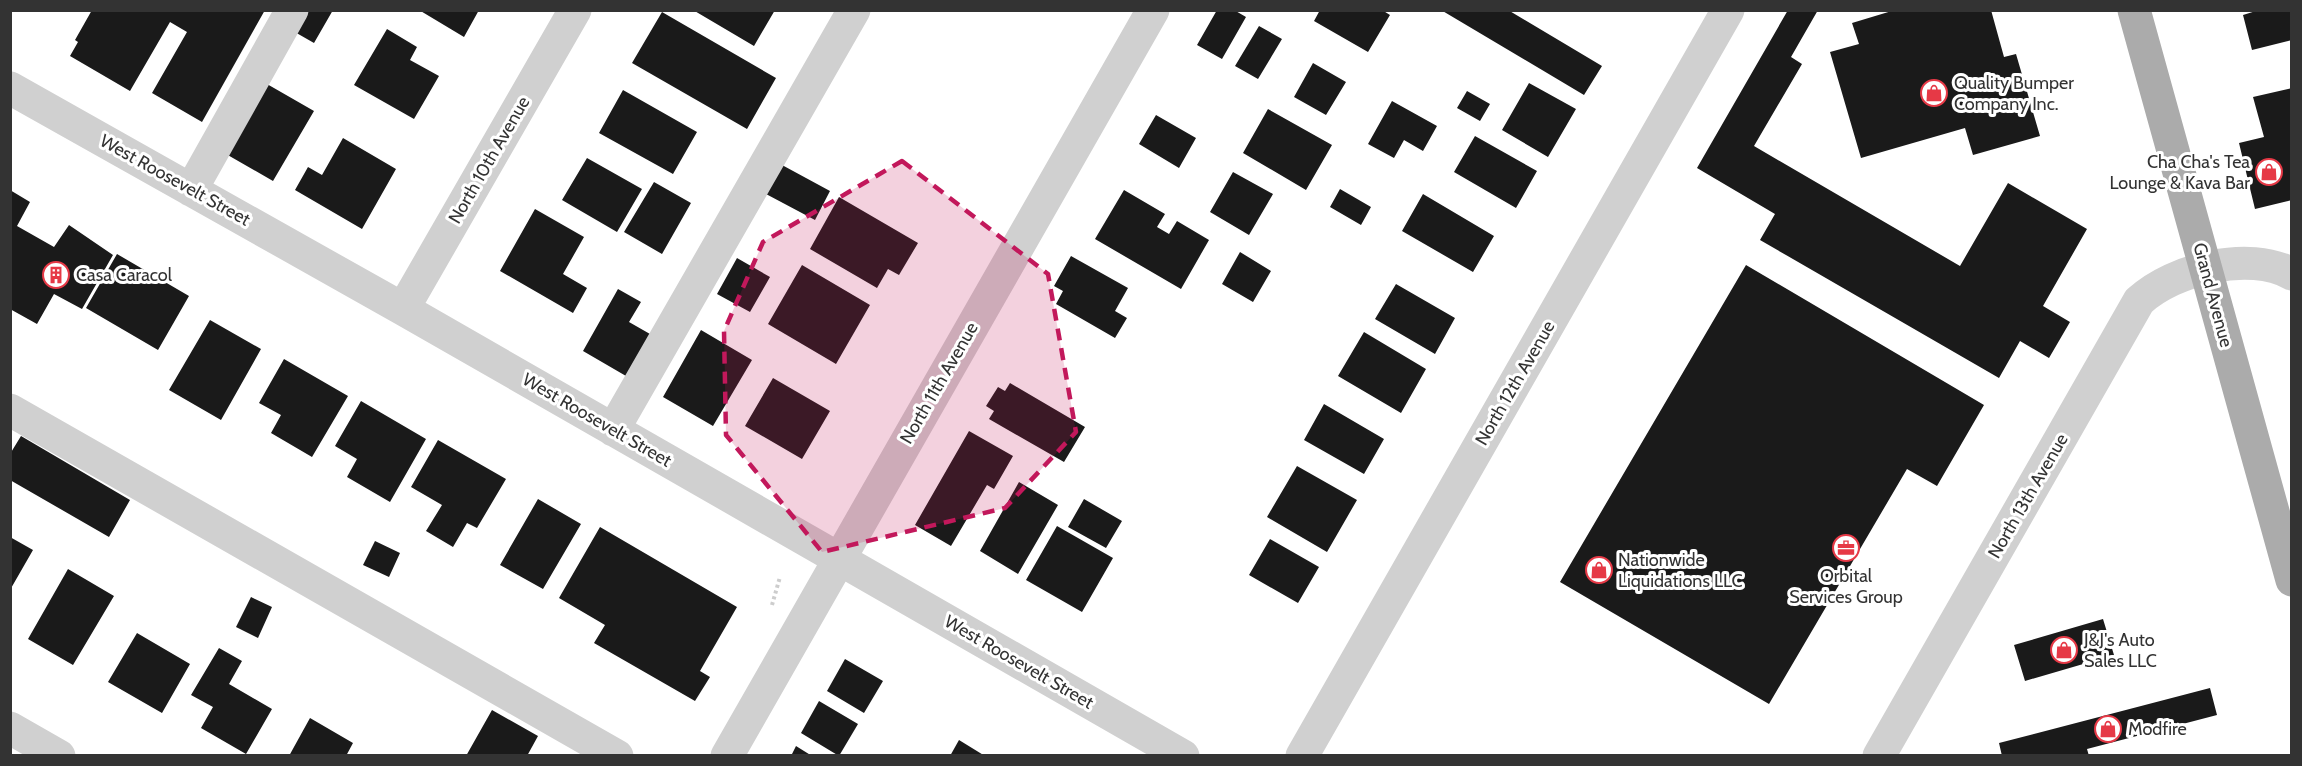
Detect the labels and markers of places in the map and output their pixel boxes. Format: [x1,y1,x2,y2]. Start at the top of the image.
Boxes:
place label: Quality Bumper Company Inc. [1954,72,2074,115]
shop icon: Quality Bumper Company Inc. [1919,78,1949,108]
place label: Cha Cha's Tea Lounge & Kava Bar [2109,151,2250,194]
shop icon: Cha Cha's Tea Lounge & Kava Bar [2254,157,2284,187]
building icon: Casa Caracol [41,260,71,290]
place label: Casa Caracol [76,264,173,286]
office icon: Orbital Services Group [1831,533,1861,563]
place label: Nationwide Liquidations LLC [1618,549,1743,592]
shop icon: Nationwide Liquidations LLC [1584,555,1614,585]
place label: Orbital Services Group [1789,565,1903,608]
place label: J&J's Auto Sales LLC [2083,629,2157,672]
shop icon: J&J's Auto Sales LLC [2049,635,2079,665]
shop icon: Modfire [2093,714,2123,744]
place label: Modfire [2128,718,2187,740]

